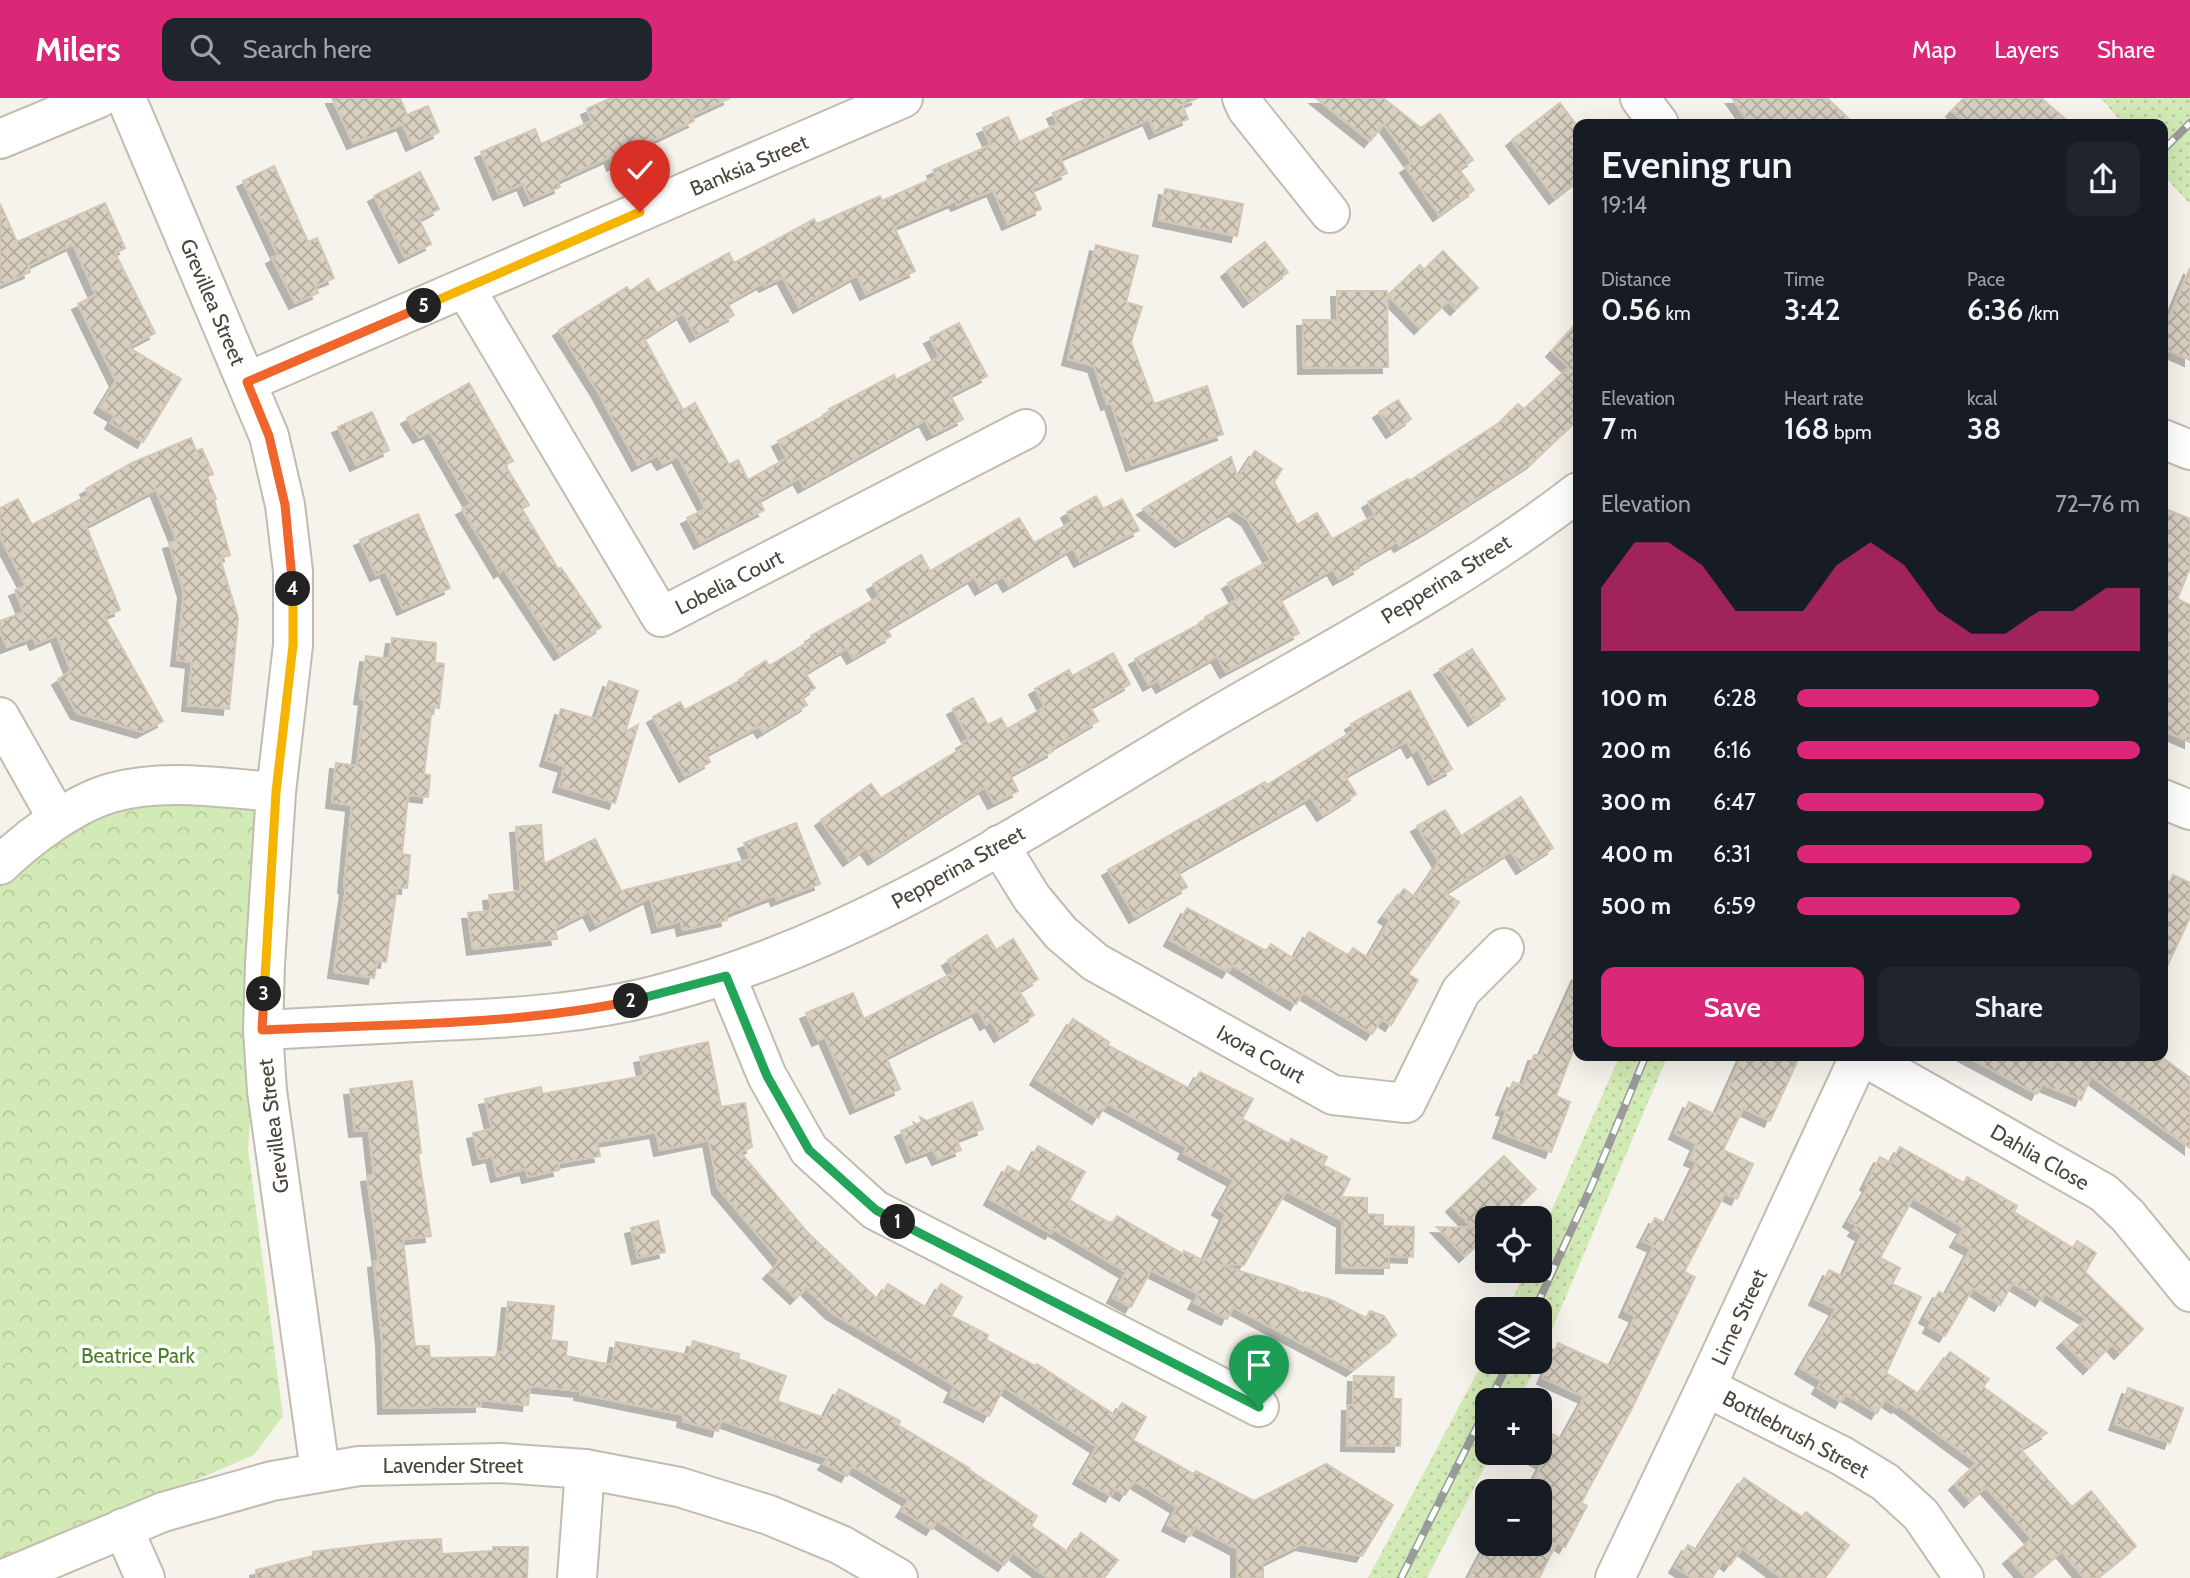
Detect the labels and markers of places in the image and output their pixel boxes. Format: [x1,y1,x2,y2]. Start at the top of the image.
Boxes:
pin [610,140,670,212]
pin: 5 [406,288,442,324]
pin: 4 [276,572,310,606]
pin: 3 [246,976,282,1012]
pin: 2 [614,984,648,1018]
pin: 1 [880,1204,916,1240]
pin [1229,1335,1289,1407]

